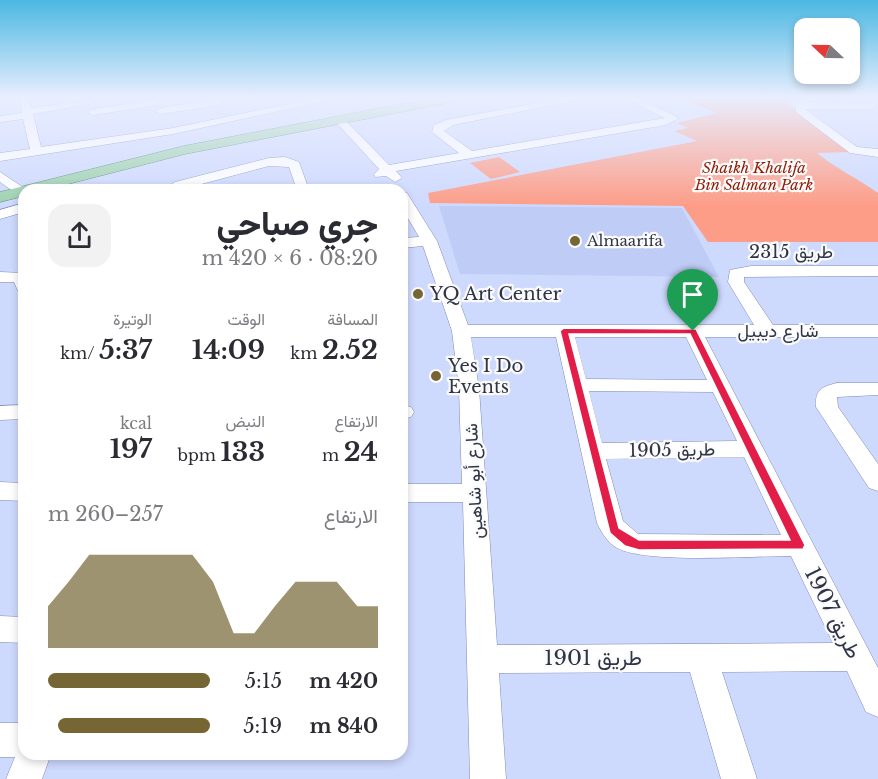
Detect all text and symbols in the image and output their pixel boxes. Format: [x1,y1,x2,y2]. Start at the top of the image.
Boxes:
north arrow [794,18,860,84]
map controls [794,18,860,84]
park label: Shaikh Khalifa Bin Salman Park [694,158,813,194]
text: جري صباحي [217,203,378,244]
button: share [48,204,111,267]
place label: Almaarifa [586,231,664,250]
marker: Almaarifa [568,234,582,248]
street label: طريق 2315 [749,241,833,263]
text: 08:20 · 6 × 420 m [202,246,378,270]
pin [667,269,718,331]
icon: arrive [676,278,709,311]
place label: YQ Art Center [429,283,562,305]
marker: YQ Art Center [411,287,425,301]
text: الوتيرة [113,309,152,329]
text: الوقت [227,309,265,329]
text: المسافة [327,309,378,329]
street label: شارع ديبيل [737,320,819,343]
text: 5:37 [99,334,152,366]
text: 14:09 [192,334,265,366]
text: 2.52 [322,334,378,366]
text: /km [60,343,99,363]
text: km [290,343,322,363]
place label: Yes I Do Events [447,355,523,398]
marker: Yes I Do Events [429,369,443,383]
text: النبض [225,411,265,431]
text: الارتفاع [335,411,378,431]
text: kcal [120,413,152,433]
street label: شارع أبو شاهين [460,423,489,539]
text: 197 [110,433,152,465]
text: 133 [221,436,265,468]
text: 24 [344,436,378,468]
street label: طريق 1905 [629,438,715,462]
text: bpm [177,445,221,465]
text: m [322,445,344,465]
text: 257–260 m [48,502,163,526]
text: الارتفاع [324,504,378,528]
street label: طريق 1907 [799,563,867,663]
street label: طريق 1901 [544,645,642,671]
text: 5:15 [245,669,282,693]
text: 420 m [309,669,378,693]
text: 5:19 [243,714,282,738]
text: 840 m [309,714,378,738]

